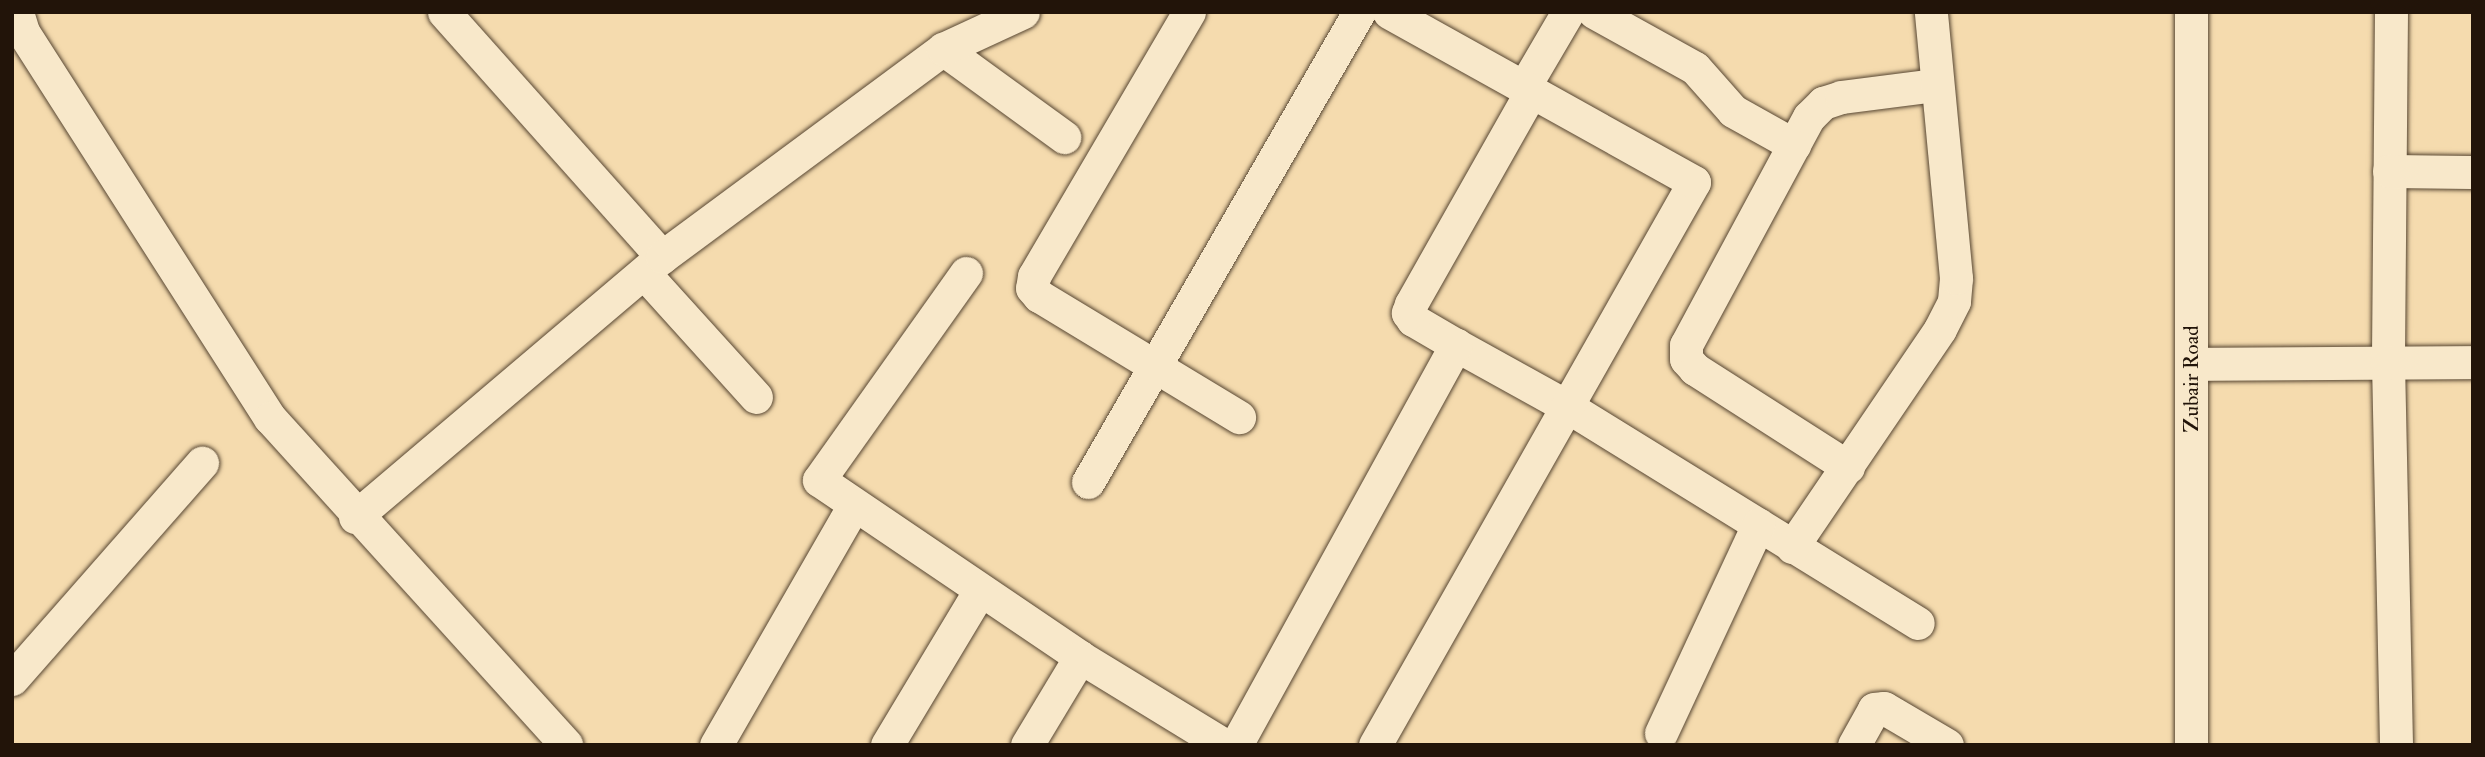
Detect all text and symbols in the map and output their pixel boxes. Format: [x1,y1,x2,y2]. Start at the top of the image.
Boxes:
street label: Zubair Road [2179,325,2205,433]

